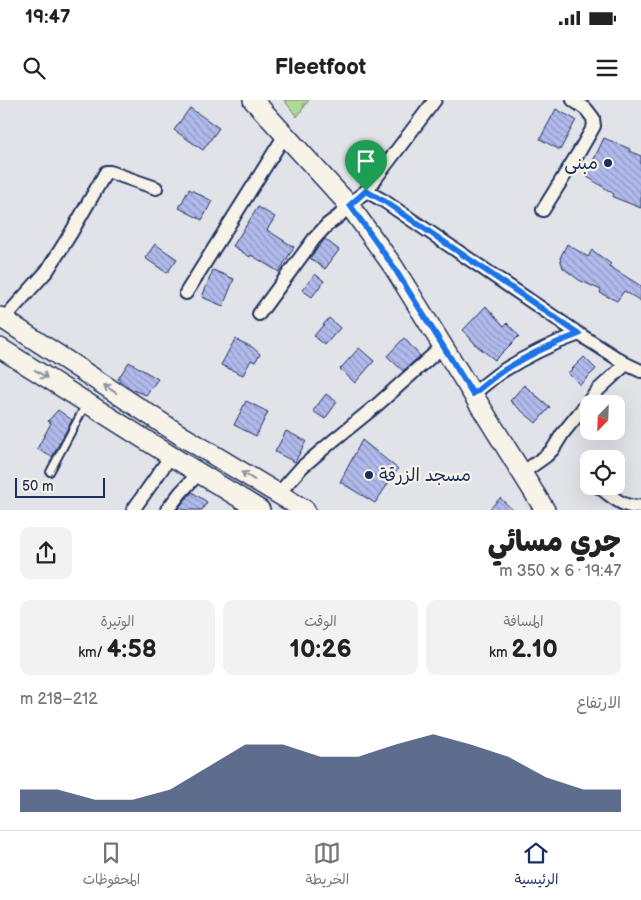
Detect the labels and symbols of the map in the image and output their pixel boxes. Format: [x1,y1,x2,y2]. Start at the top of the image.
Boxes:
pin [345,140,387,191]
place label: مبنى [564,153,598,174]
marker: مبنى [602,157,614,169]
one-way arrow [34,369,48,379]
one-way arrow [104,384,118,394]
north arrow [580,395,625,440]
place label: مسجد الزرقة [379,465,471,486]
marker: مسجد الزرقة [363,469,375,481]
one-way arrow [241,471,255,481]
scale bar [15,475,105,498]

